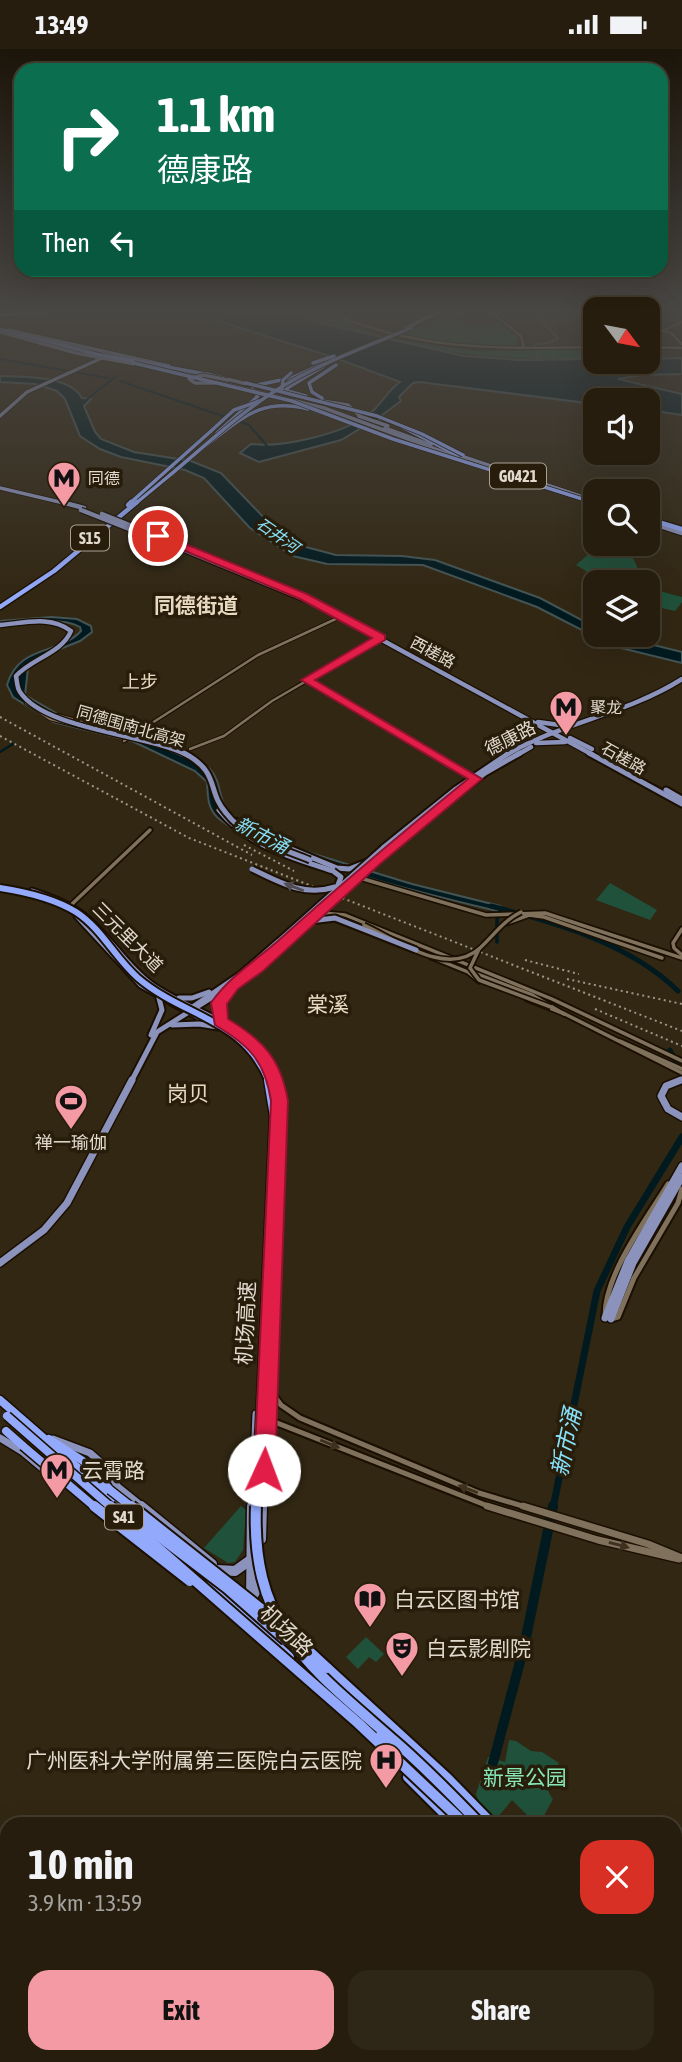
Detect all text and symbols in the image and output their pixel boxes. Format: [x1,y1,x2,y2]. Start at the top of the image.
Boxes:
text: 13:49 [35,10,89,40]
text: 1.1 km [157,86,275,142]
icon: right [42,91,133,182]
text: 德康路 [157,151,253,188]
icon: left [104,224,142,262]
text: Then [42,228,90,258]
north arrow [583,297,660,375]
map controls [583,297,660,647]
button: sound [583,388,660,465]
metro station icon: 同德 [45,459,83,508]
road number: G0421 [490,463,546,489]
place label: 同德 [88,469,120,487]
button: search [583,479,660,556]
pin [128,506,188,566]
water label: 石井河 [253,514,305,558]
icon: arrive [139,517,177,555]
road number: S15 [71,525,109,551]
button: layers [583,570,660,647]
district label: 同德街道 [154,593,238,617]
street label: 西槎路 [408,633,458,671]
district label: 上步 [122,671,158,692]
metro station icon: 聚龙 [547,688,585,737]
place label: 聚龙 [590,698,622,716]
street label: 同德围南北高架 [75,702,187,750]
street label: 德康路 [481,716,539,760]
street label: 石槎路 [599,738,649,778]
water label: 新市涌 [232,812,294,859]
one-way arrow [283,881,304,892]
street label: 三元里大道 [89,898,167,976]
district label: 棠溪 [307,992,349,1016]
district label: 岗贝 [167,1081,209,1105]
sports icon: 禅一瑜伽 [52,1082,90,1131]
place label: 禅一瑜伽 [35,1132,107,1153]
street label: 机场高速 [231,1280,259,1366]
water label: 新市涌 [546,1403,587,1478]
position arrow [227,1433,301,1507]
one-way arrow [320,1438,340,1450]
metro station icon: 云霄路 [38,1451,76,1500]
place label: 云霄路 [82,1458,145,1482]
one-way arrow [457,1483,478,1494]
road number: S41 [105,1505,143,1529]
one-way arrow [609,1541,630,1551]
library icon: 白云区图书馆 [351,1580,389,1629]
place label: 白云区图书馆 [394,1587,520,1611]
street label: 机场路 [256,1600,318,1660]
theatre icon: 白云影剧院 [383,1629,421,1678]
place label: 白云影剧院 [426,1636,531,1660]
hospital icon: 广州医科大学附属第三医院白云医院 [367,1741,405,1790]
place label: 广州医科大学附属第三医院白云医院 [26,1748,362,1772]
park label: 新景公园 [483,1765,567,1789]
text: 10 min [28,1840,134,1888]
button: close [580,1840,654,1914]
text: 3.9 km · 13:59 [28,1890,142,1916]
button: Exit [28,1970,334,2050]
button: Share [348,1970,654,2050]

